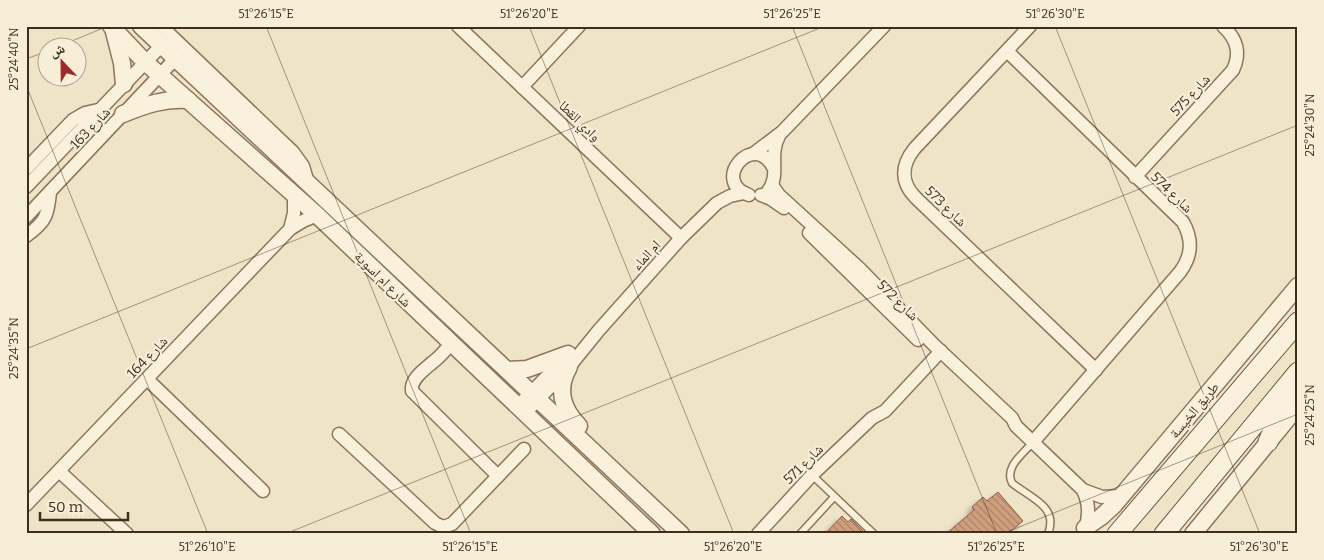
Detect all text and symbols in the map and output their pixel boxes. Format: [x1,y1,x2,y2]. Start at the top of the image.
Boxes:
text: 51°26'15"E [238,7,294,21]
text: 51°26'20"E [500,7,558,21]
text: 51°26'25"E [763,7,821,21]
text: 51°26'30"E [1026,7,1084,21]
text: 25°24'40"N [7,27,21,91]
north arrow [38,38,88,88]
text: ش [47,40,68,61]
street label: شارع 575 [1167,71,1215,120]
text: 25°24'30"N [1303,93,1317,157]
street label: وادي القطا [554,97,604,147]
street label: شارع 163 [67,104,115,154]
street label: شارع 574 [1146,168,1196,217]
street label: شارع 573 [921,182,970,231]
street label: ام الماء [628,237,665,275]
street label: شارع ام اسوية [350,248,415,311]
street label: شارع 572 [873,276,922,325]
text: 25°24'35"N [7,317,21,379]
street label: شارع 164 [123,333,172,382]
street label: طريق الخيسة [1166,379,1223,442]
text: 25°24'25"N [1303,384,1317,446]
street label: شارع 571 [780,441,828,489]
scale bar [40,490,128,522]
text: 50 m [48,498,84,516]
text: 51°26'10"E [179,540,235,554]
text: 51°26'15"E [442,540,498,554]
text: 51°26'20"E [704,540,762,554]
text: 51°26'25"E [967,540,1025,554]
text: 51°26'30"E [1230,540,1288,554]

